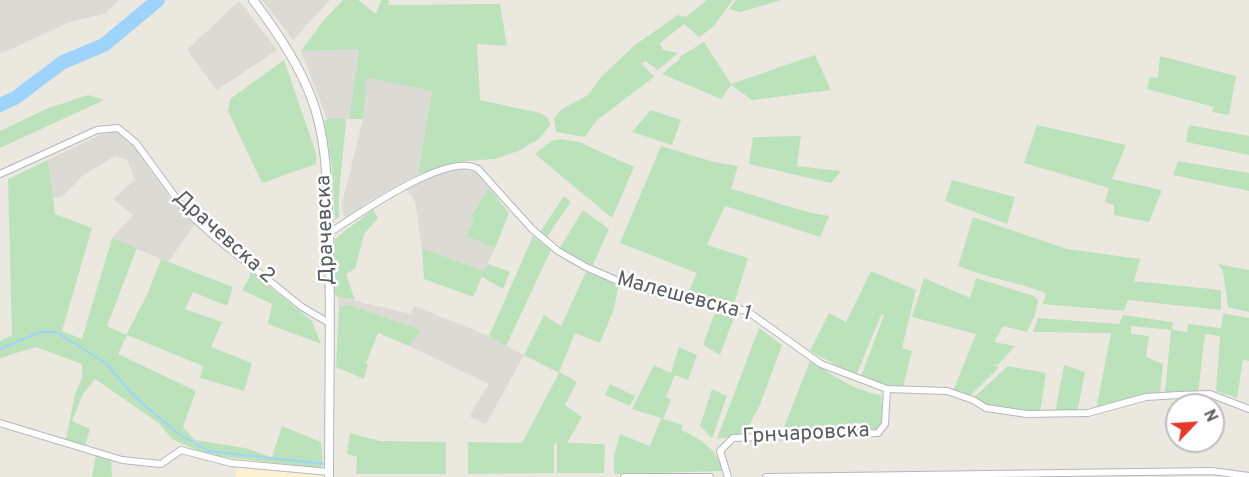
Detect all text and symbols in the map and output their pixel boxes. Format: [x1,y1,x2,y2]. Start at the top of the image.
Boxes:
street label: Драчевска [312,175,342,285]
street label: Драчевска 2 [167,186,279,290]
street label: Малешевска 1 [614,268,754,328]
north arrow [1165,393,1225,453]
text: N [1198,407,1221,426]
street label: Грнчаровска [742,419,870,451]

